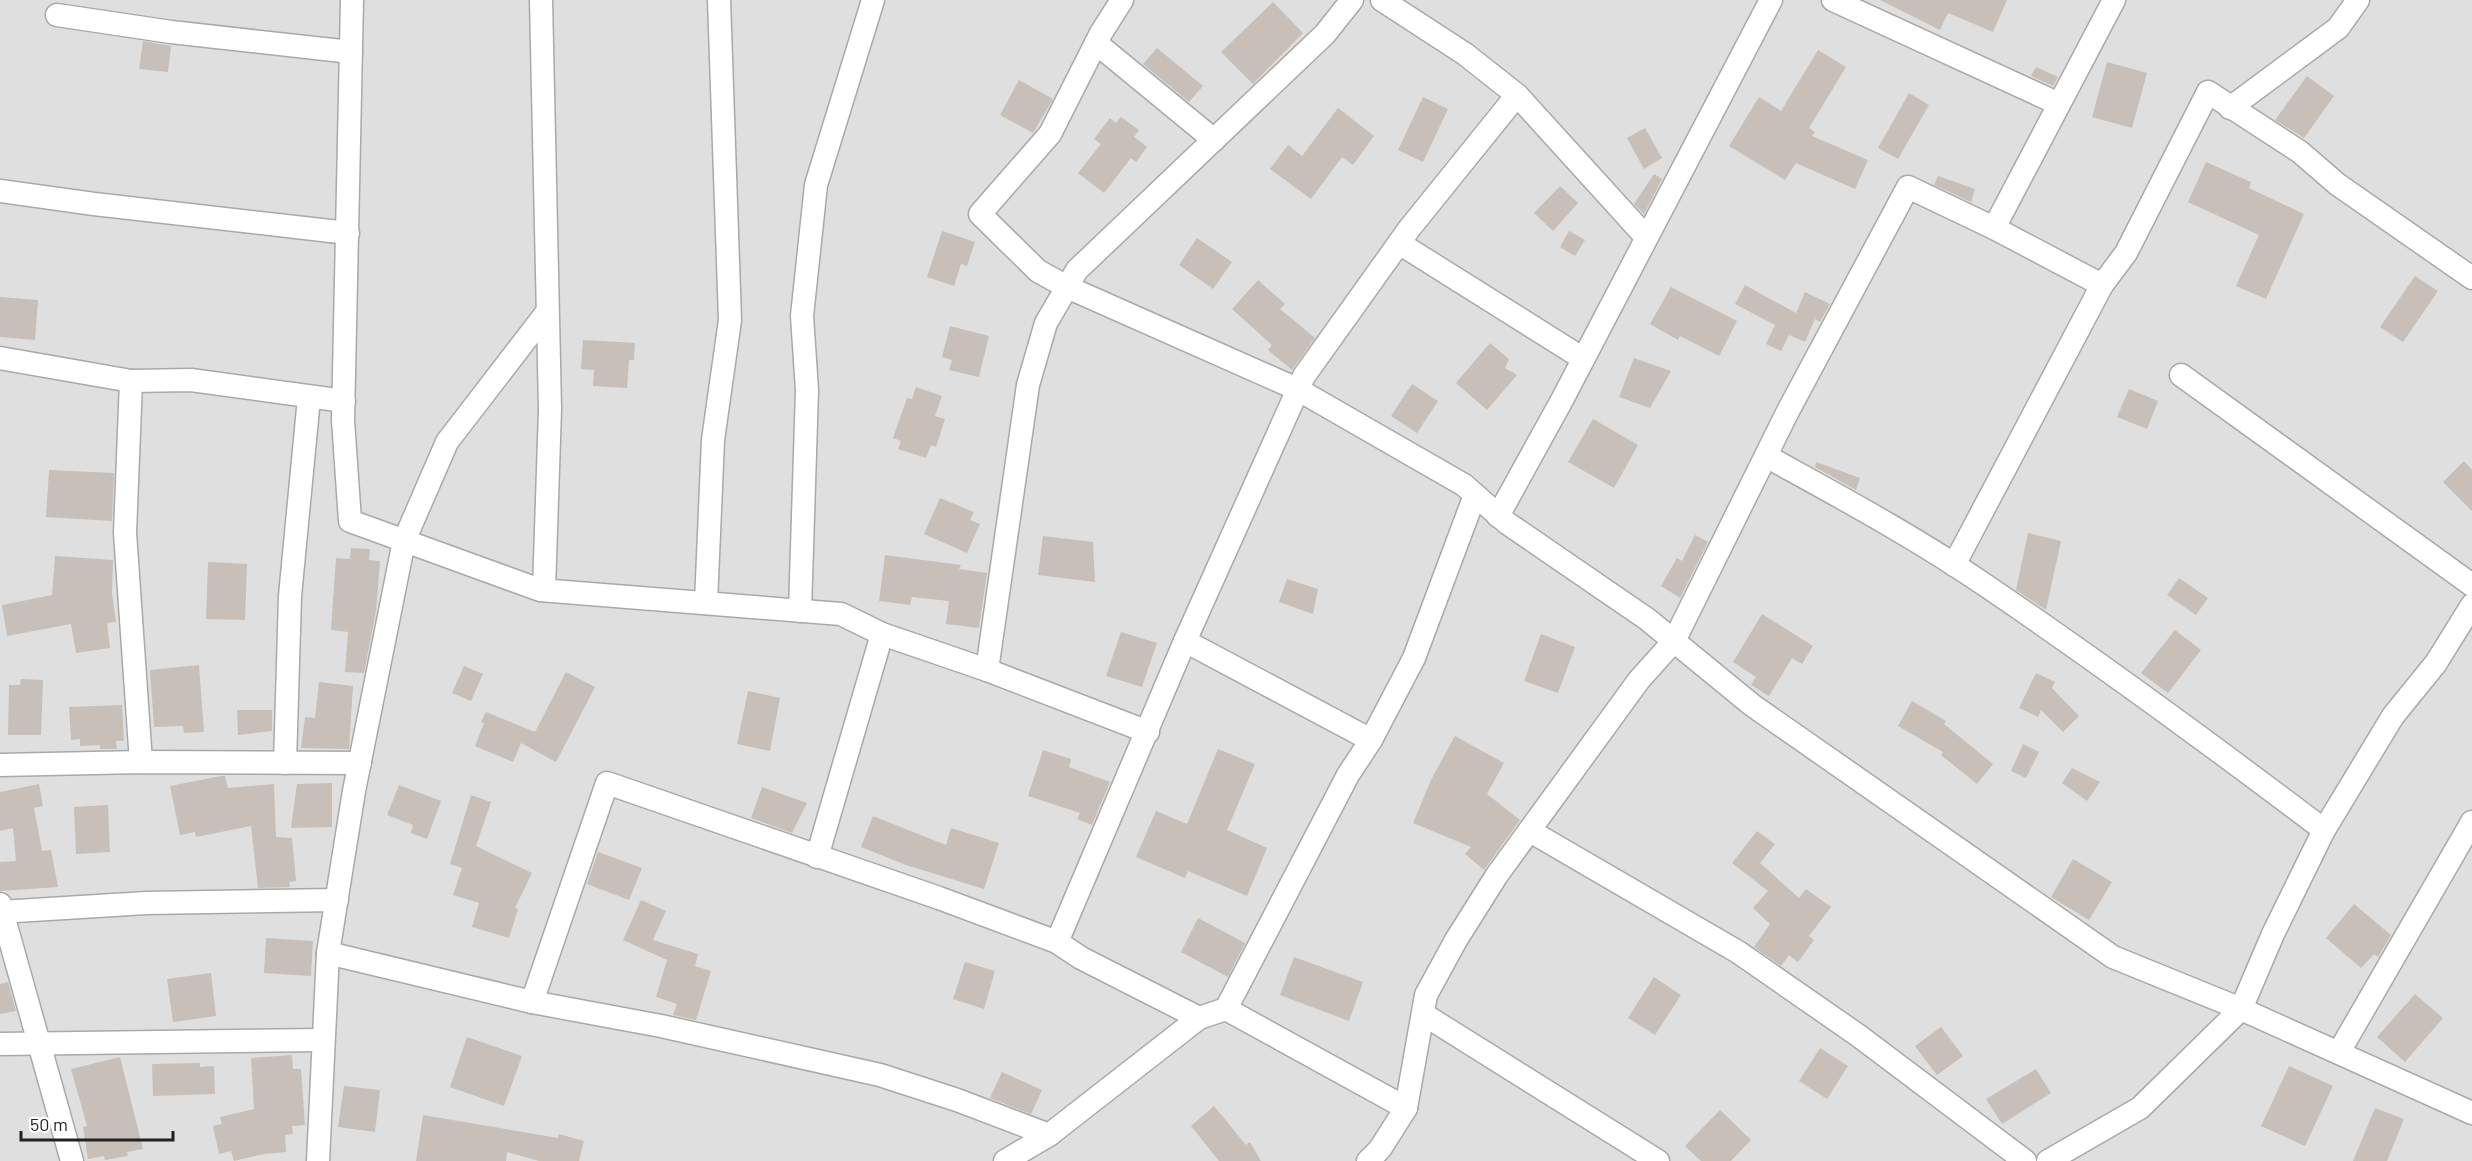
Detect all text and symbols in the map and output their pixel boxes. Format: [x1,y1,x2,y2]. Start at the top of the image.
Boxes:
scale bar [21,1104,172,1142]
text: 50 m [30,1113,68,1135]

